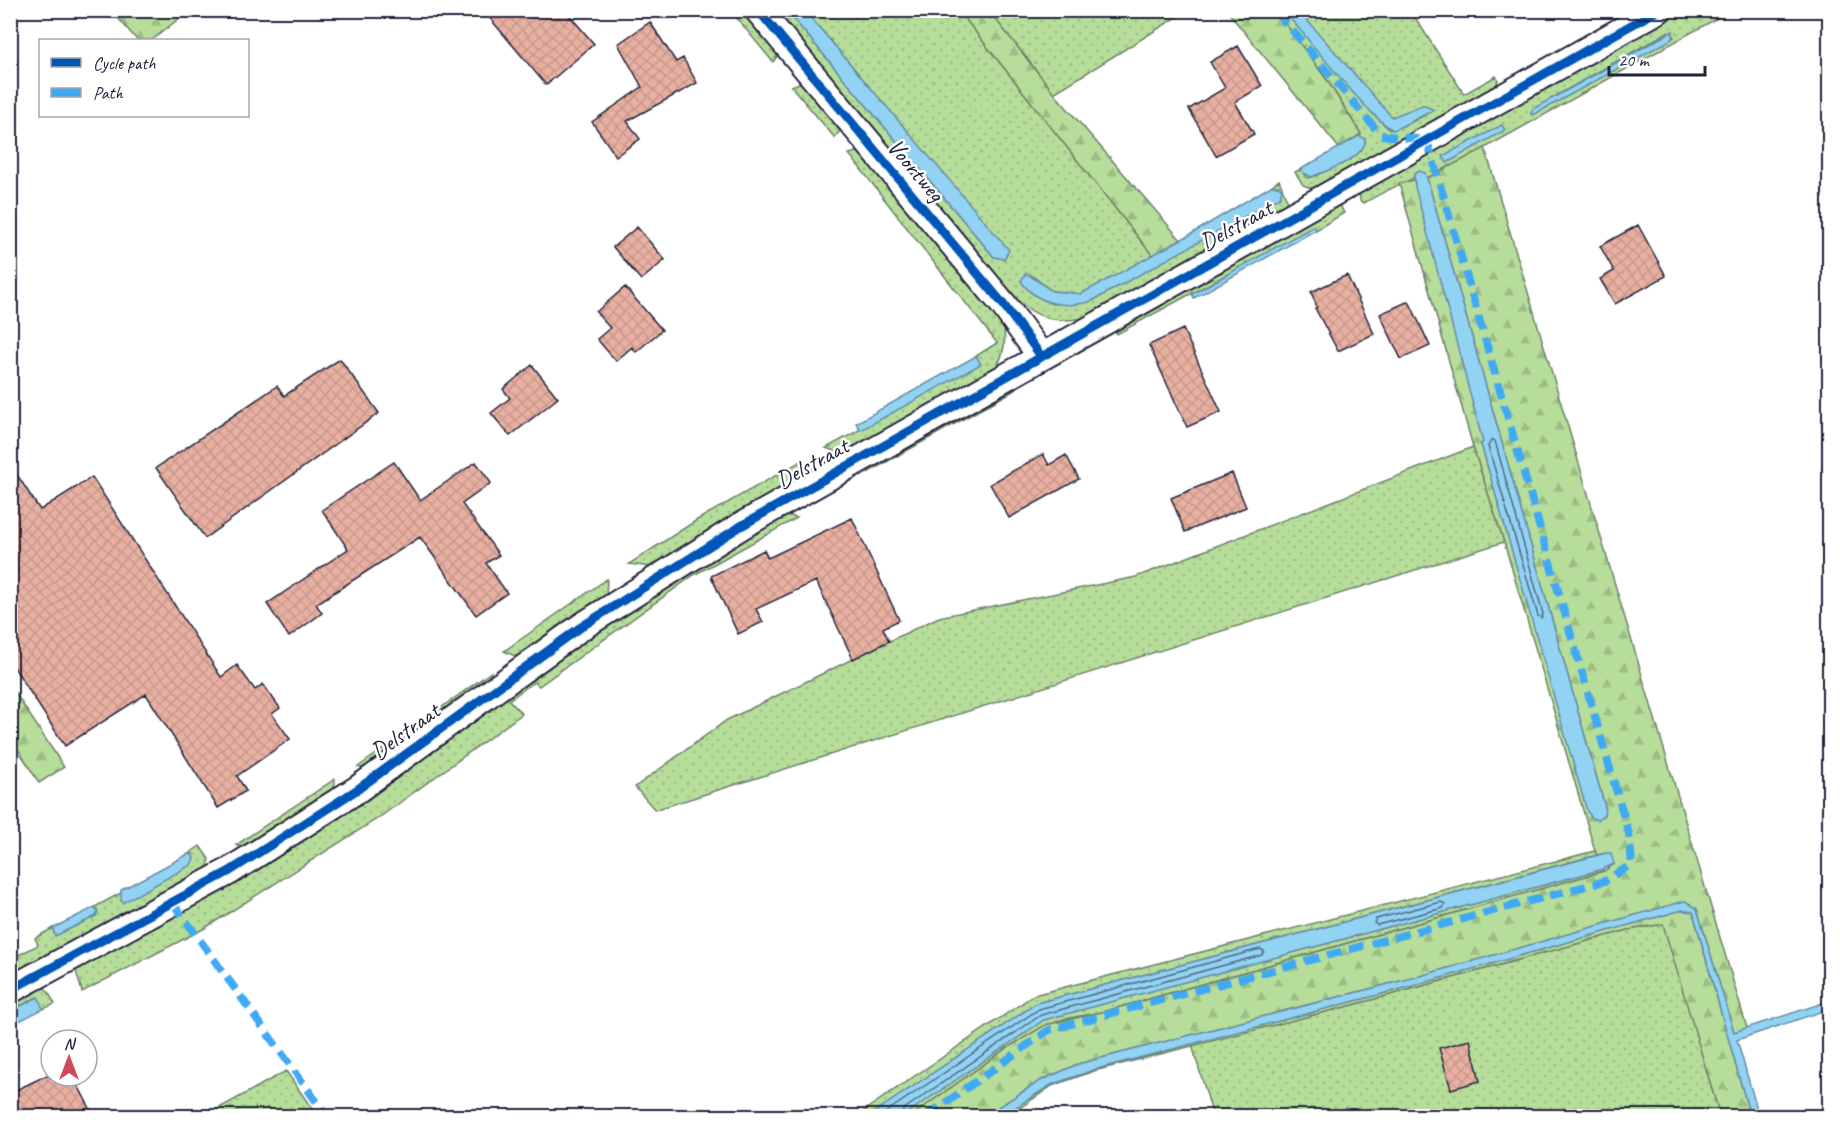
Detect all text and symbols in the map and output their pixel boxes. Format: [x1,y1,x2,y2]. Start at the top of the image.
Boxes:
legend [39,39,249,117]
scale bar [1609,39,1705,77]
text: 20 m [1618,49,1651,71]
text: Cycle path [93,52,156,74]
text: Path [93,82,123,104]
street label: Voortweg [881,132,952,209]
street label: Delstraat [1194,192,1279,257]
street label: Delstraat [770,430,855,495]
street label: Delstraat [364,695,447,766]
north arrow [39,1028,99,1088]
text: N [64,1034,77,1054]

